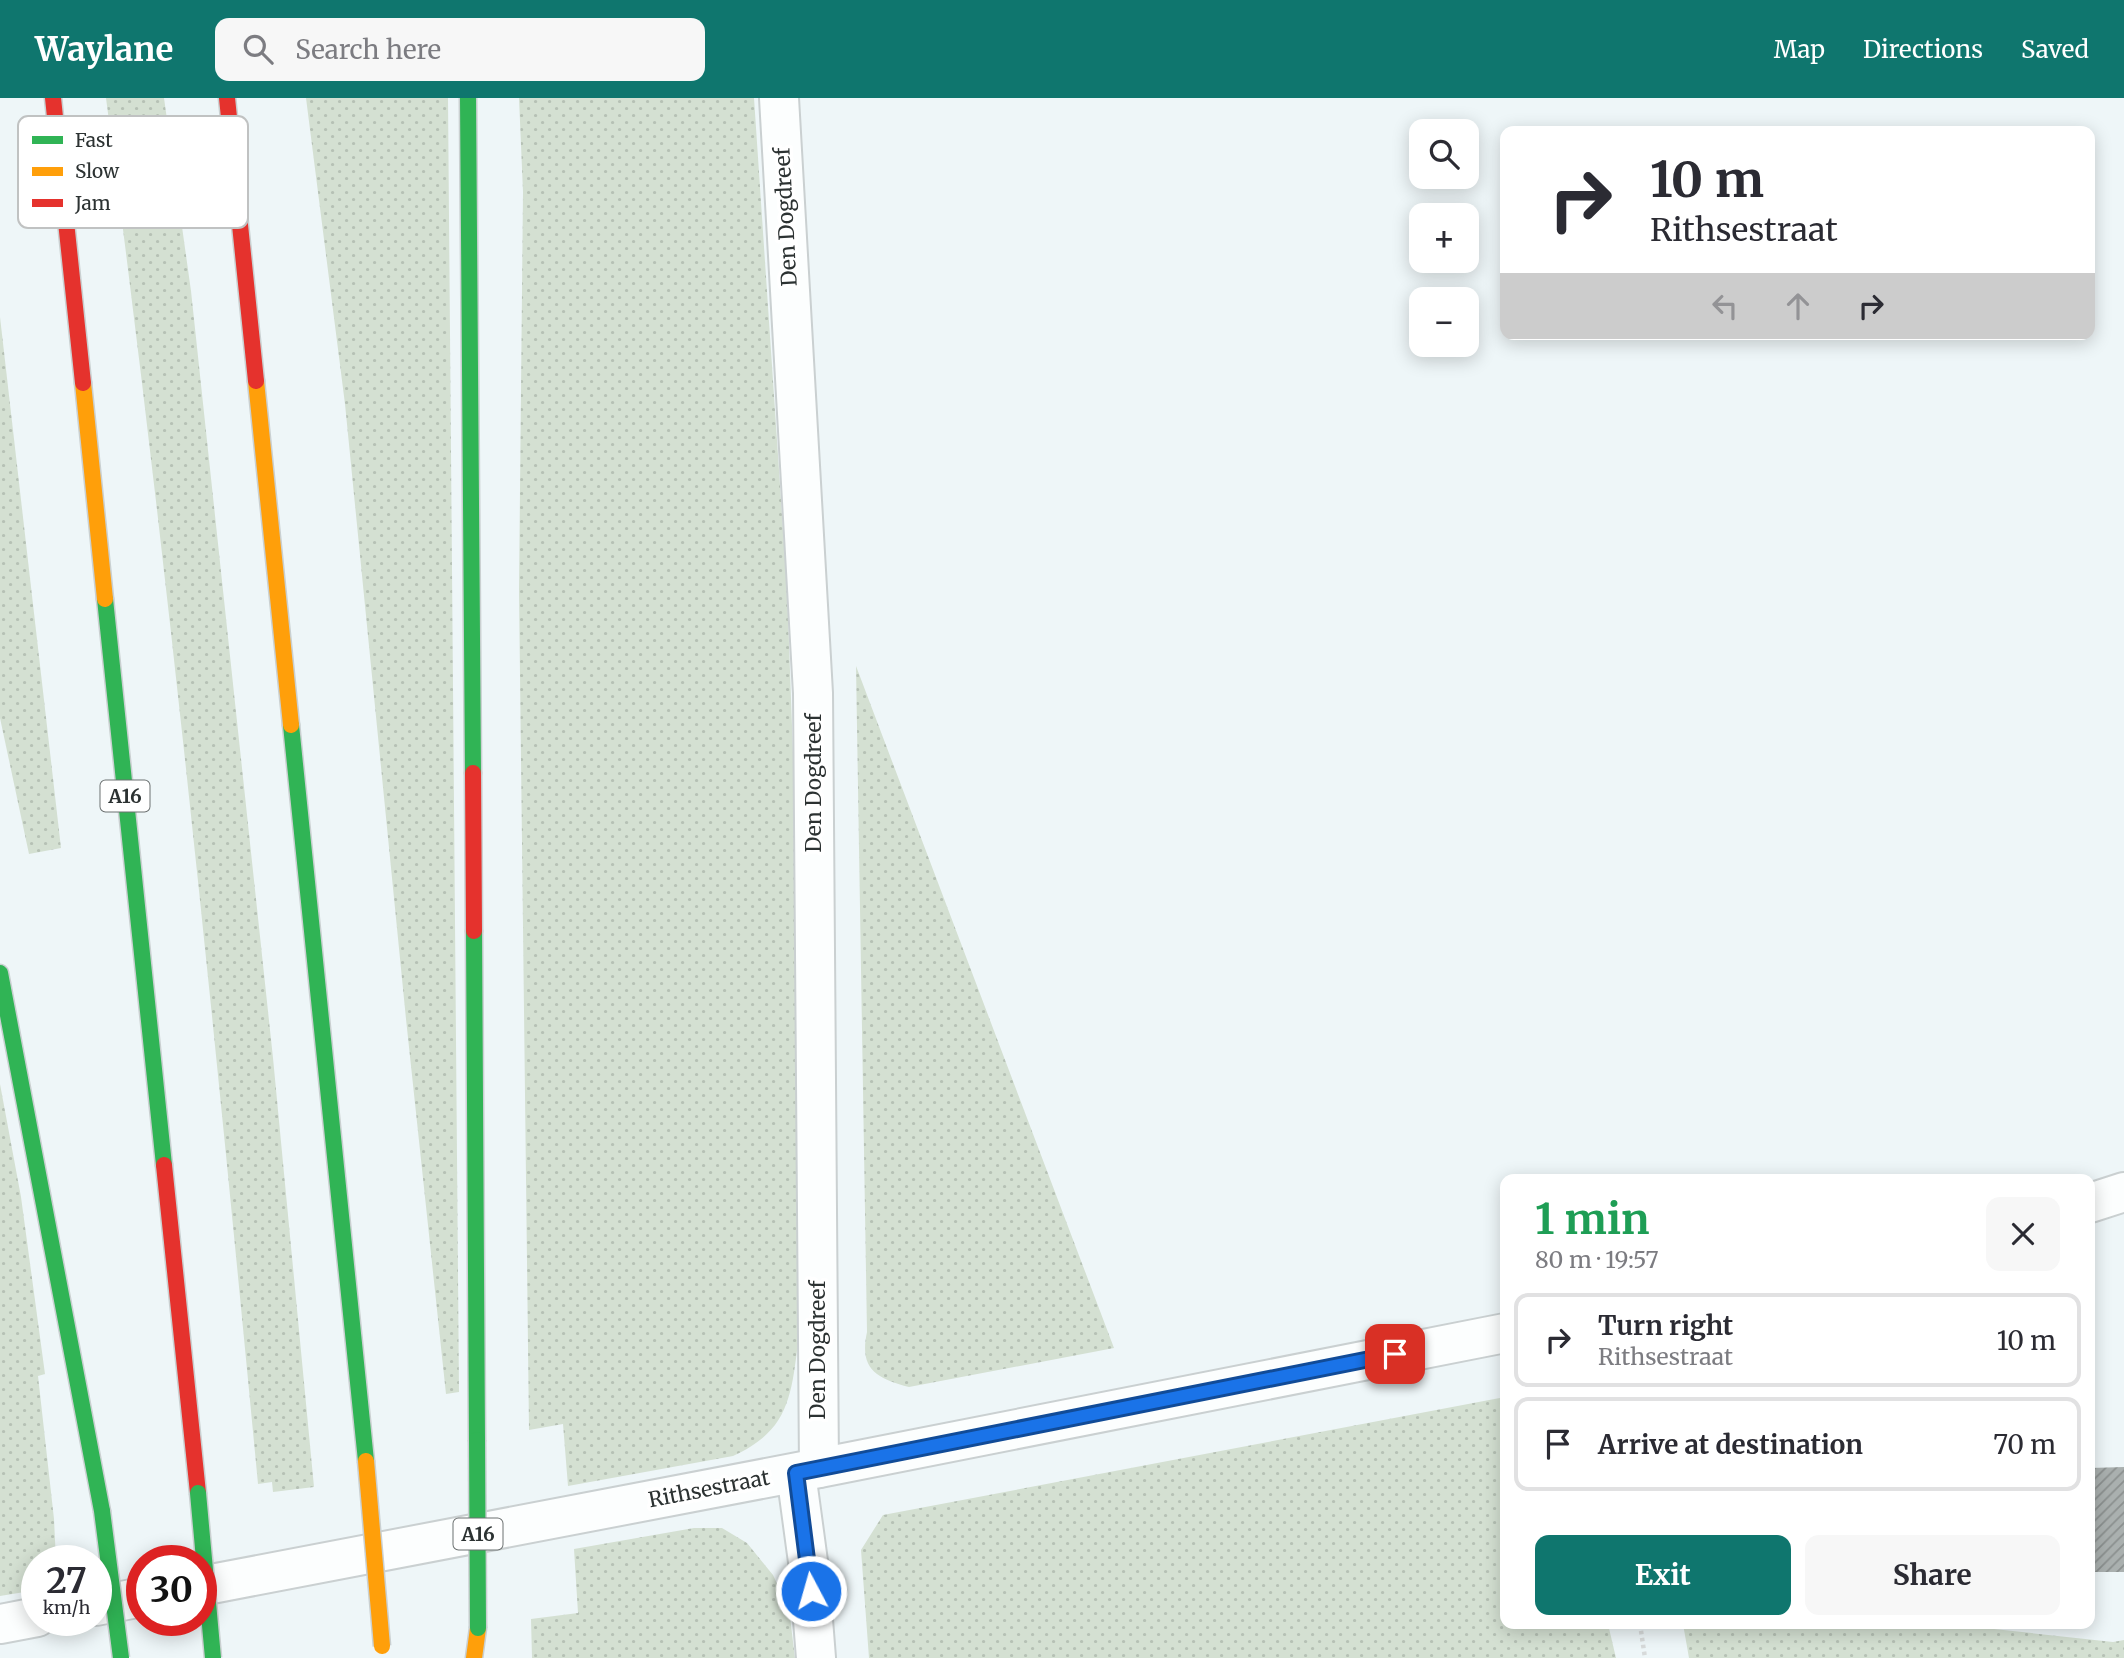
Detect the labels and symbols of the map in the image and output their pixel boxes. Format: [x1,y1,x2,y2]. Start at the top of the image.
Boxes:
legend [18,116,248,228]
text: Fast [75,128,113,152]
street label: Den Dogdreef [768,146,803,287]
text: Slow [75,159,120,183]
text: Jam [74,191,111,215]
street label: Den Dogdreef [800,712,827,852]
road number: A16 [100,780,150,811]
street label: Den Dogdreef [804,1279,831,1419]
pin [1365,1324,1425,1384]
street label: Rithsestraat [646,1464,772,1514]
road number: A16 [454,1518,503,1550]
speed limit sign: 30 [126,1545,217,1636]
position arrow [774,1554,848,1628]

